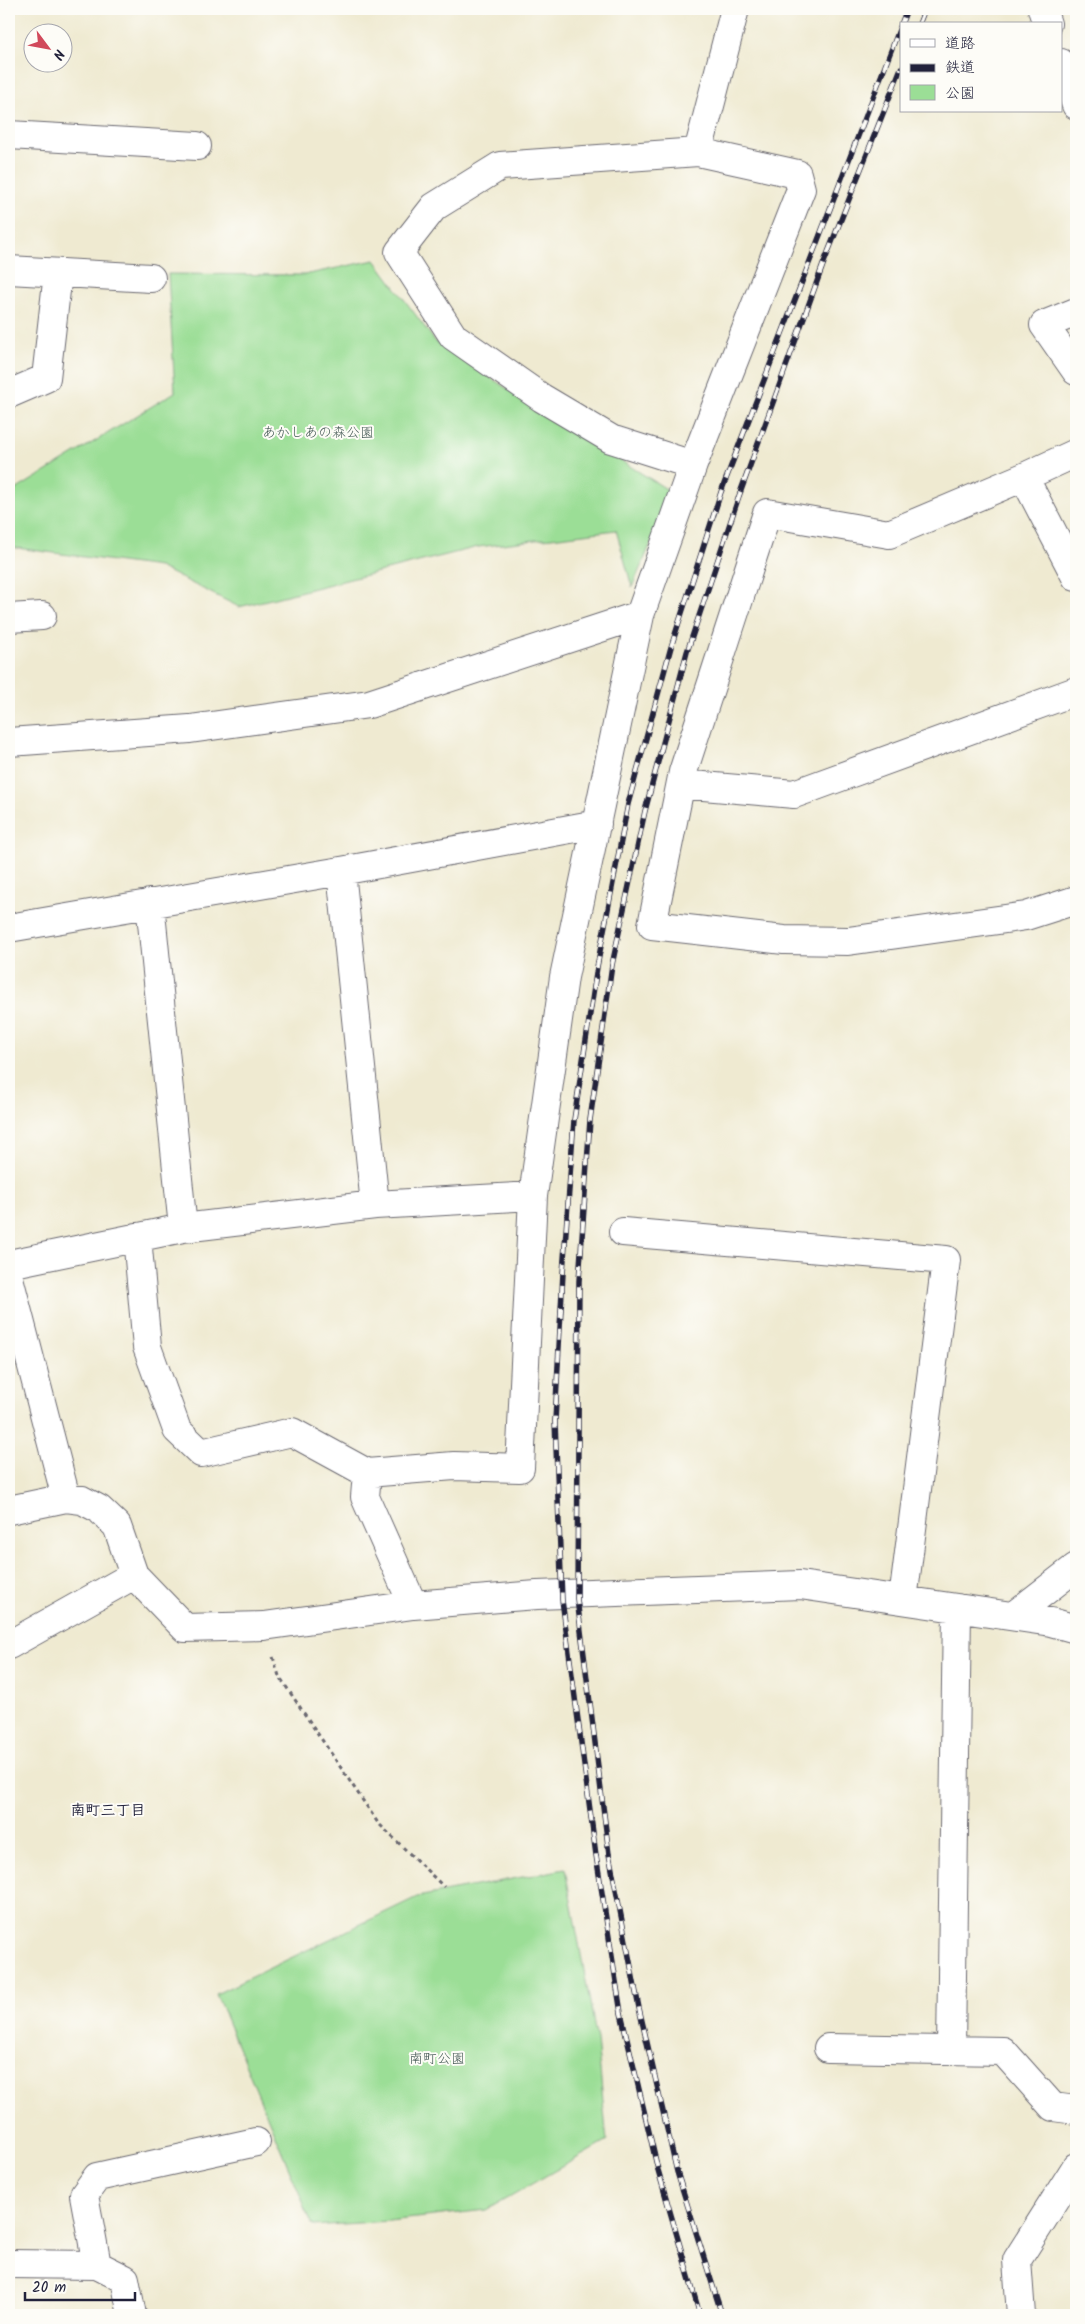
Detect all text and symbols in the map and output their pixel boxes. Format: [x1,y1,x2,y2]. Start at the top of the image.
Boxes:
north arrow [22,22,72,72]
legend [900,22,1062,112]
text: 道路 [945,32,975,56]
text: N [46,45,70,64]
text: 鉄道 [945,56,975,80]
text: 公園 [945,82,975,106]
park label: あかしあの森公園 [262,422,374,444]
district label: 南町三丁目 [70,1799,146,1823]
park label: 南町公園 [409,2048,465,2070]
scale bar [25,2269,135,2301]
text: 20 m [32,2276,66,2300]

